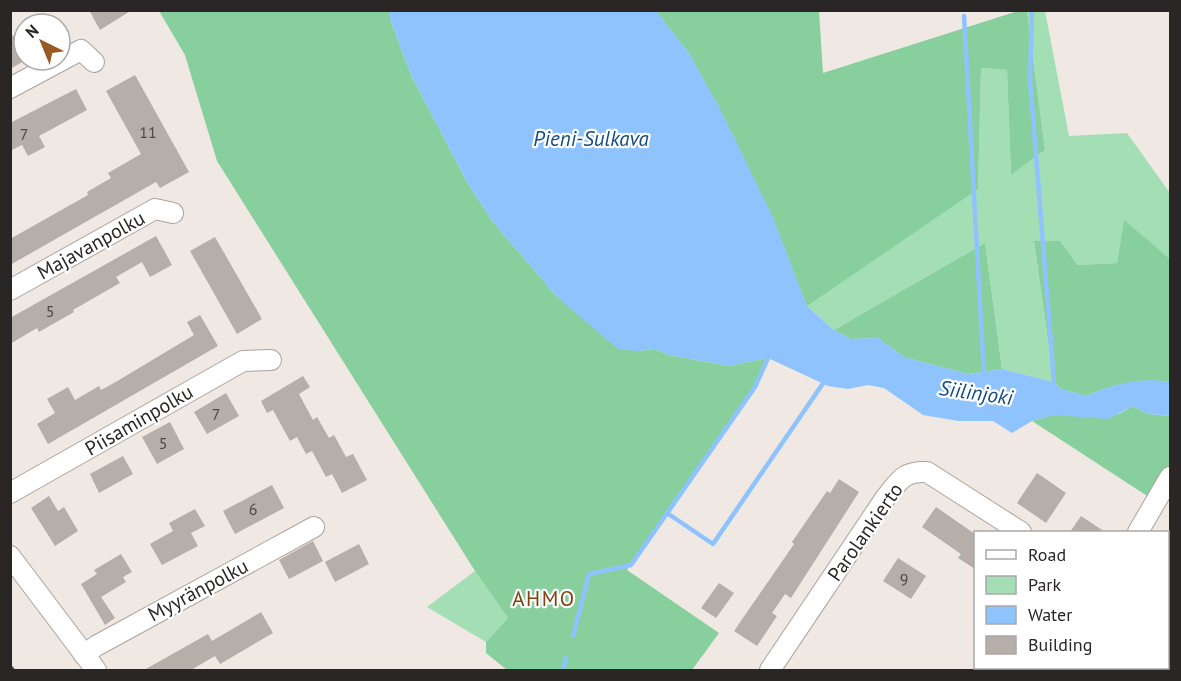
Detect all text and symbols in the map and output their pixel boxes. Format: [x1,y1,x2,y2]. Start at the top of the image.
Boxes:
north arrow [12,12,72,72]
text: N [21,20,42,42]
house number: 11 [139,122,157,142]
house number: 7 [20,124,28,144]
water label: Pieni-Sulkava [533,125,649,152]
street label: Majavanpolku [33,205,149,285]
house number: 5 [46,301,54,321]
water label: Siilinjoki [937,374,1015,411]
street label: Piisaminpolku [80,379,198,461]
house number: 7 [212,404,220,424]
house number: 5 [159,433,167,453]
street label: Parolankierto [822,478,908,586]
house number: 6 [249,499,257,519]
legend [974,531,1169,669]
text: Road [1028,543,1066,566]
street label: Myyränpolku [143,553,253,627]
house number: 9 [900,569,908,589]
text: Park [1028,573,1061,596]
district label: AHMO [512,585,576,612]
text: Water [1028,603,1072,626]
text: Building [1028,633,1092,656]

